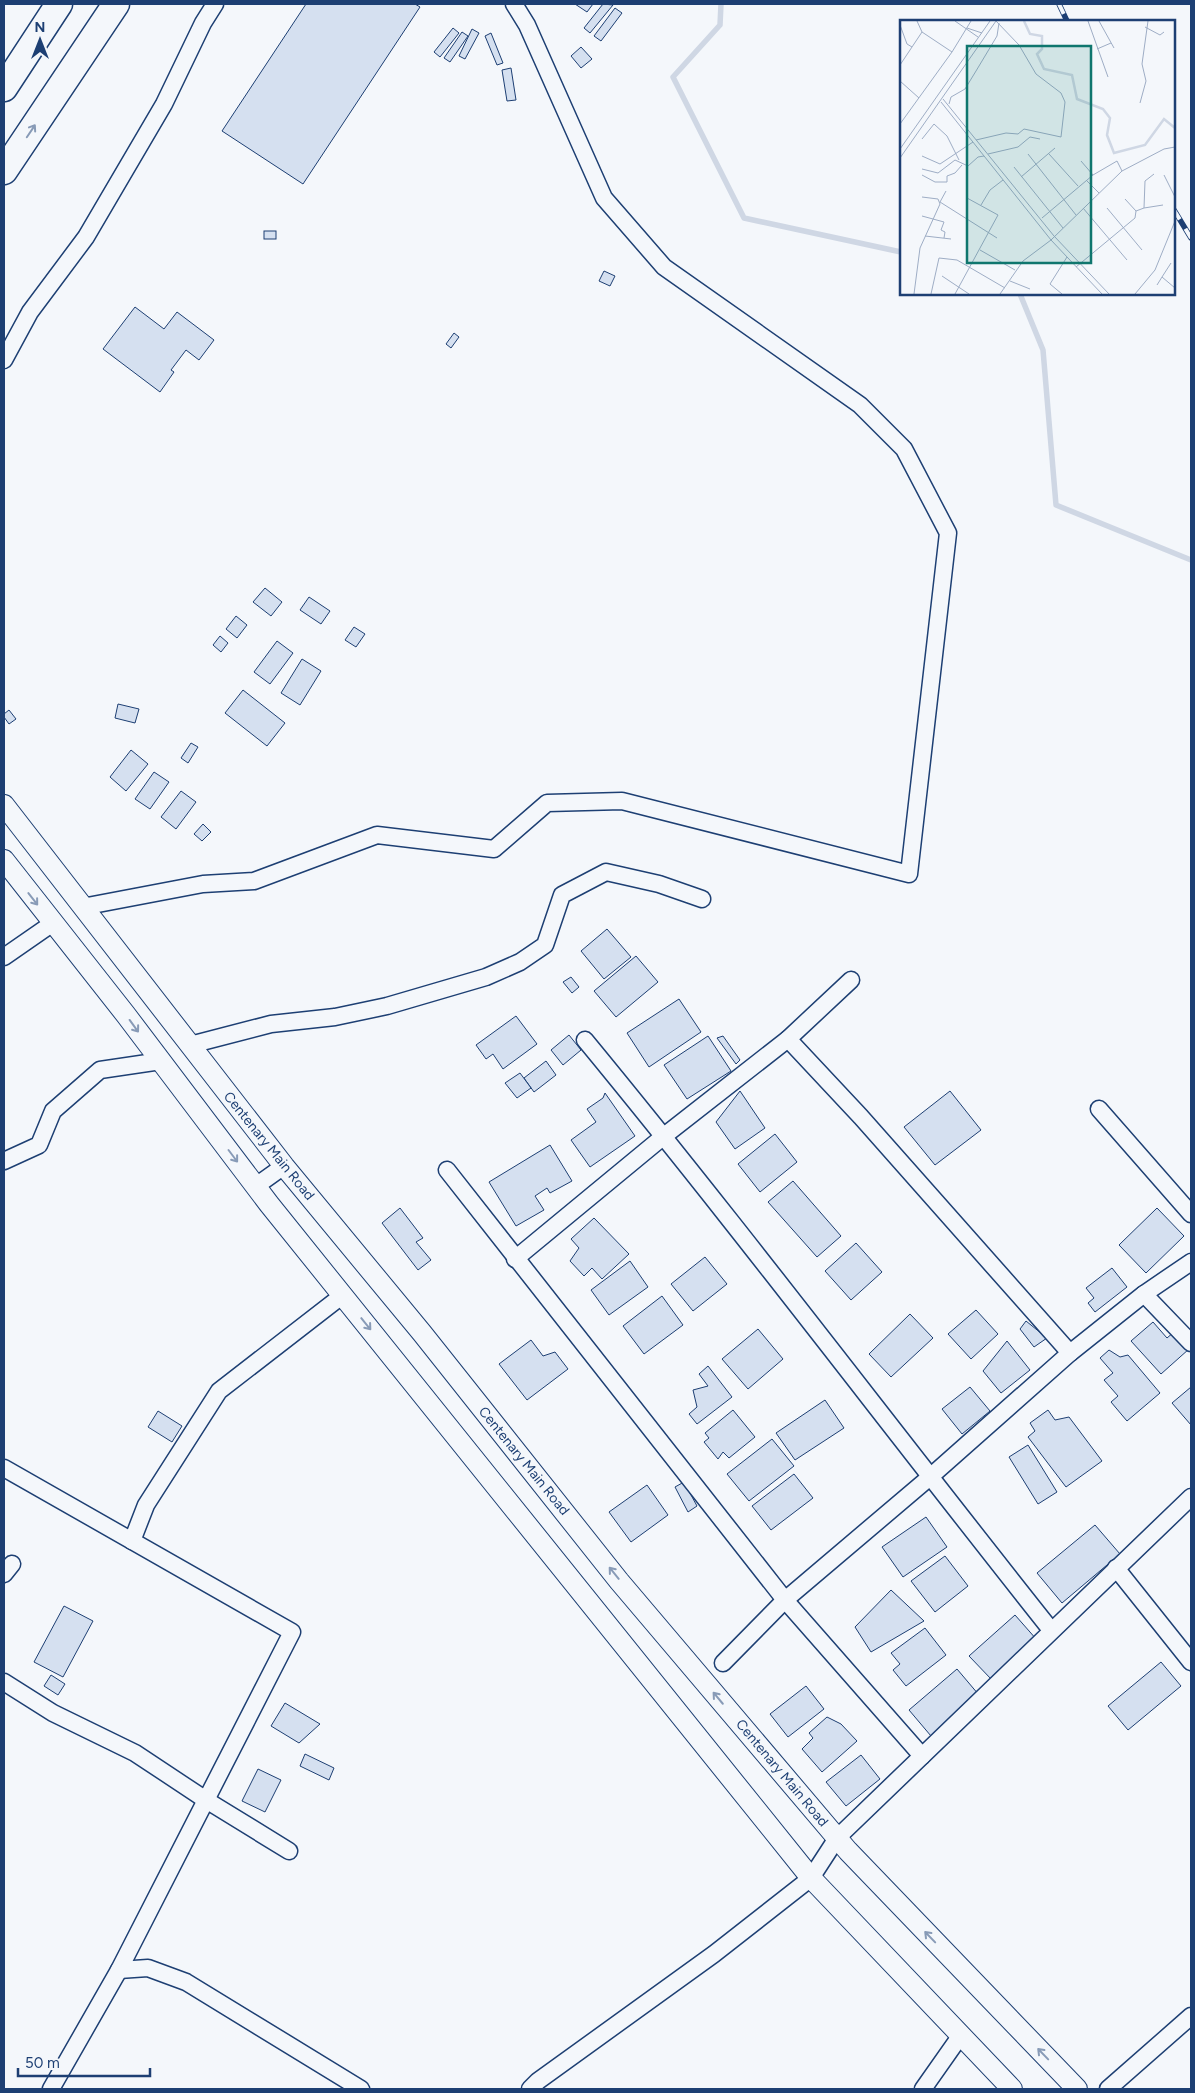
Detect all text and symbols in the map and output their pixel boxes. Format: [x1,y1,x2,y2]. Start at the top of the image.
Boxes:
north arrow [15,15,65,65]
text: N [35,19,45,36]
inset map [900,20,1175,295]
one-way arrow [26,124,36,138]
one-way arrow [28,892,39,905]
one-way arrow [129,1019,140,1032]
street label: Centenary Main Road [220,1088,318,1204]
one-way arrow [227,1149,238,1162]
one-way arrow [361,1317,372,1330]
street label: Centenary Main Road [475,1403,573,1519]
one-way arrow [608,1567,619,1580]
one-way arrow [712,1691,724,1704]
street label: Centenary Main Road [732,1716,832,1830]
one-way arrow [924,1931,936,1943]
scale bar [18,2046,150,2078]
one-way arrow [1037,2048,1049,2061]
text: 50 m [25,2054,60,2072]

